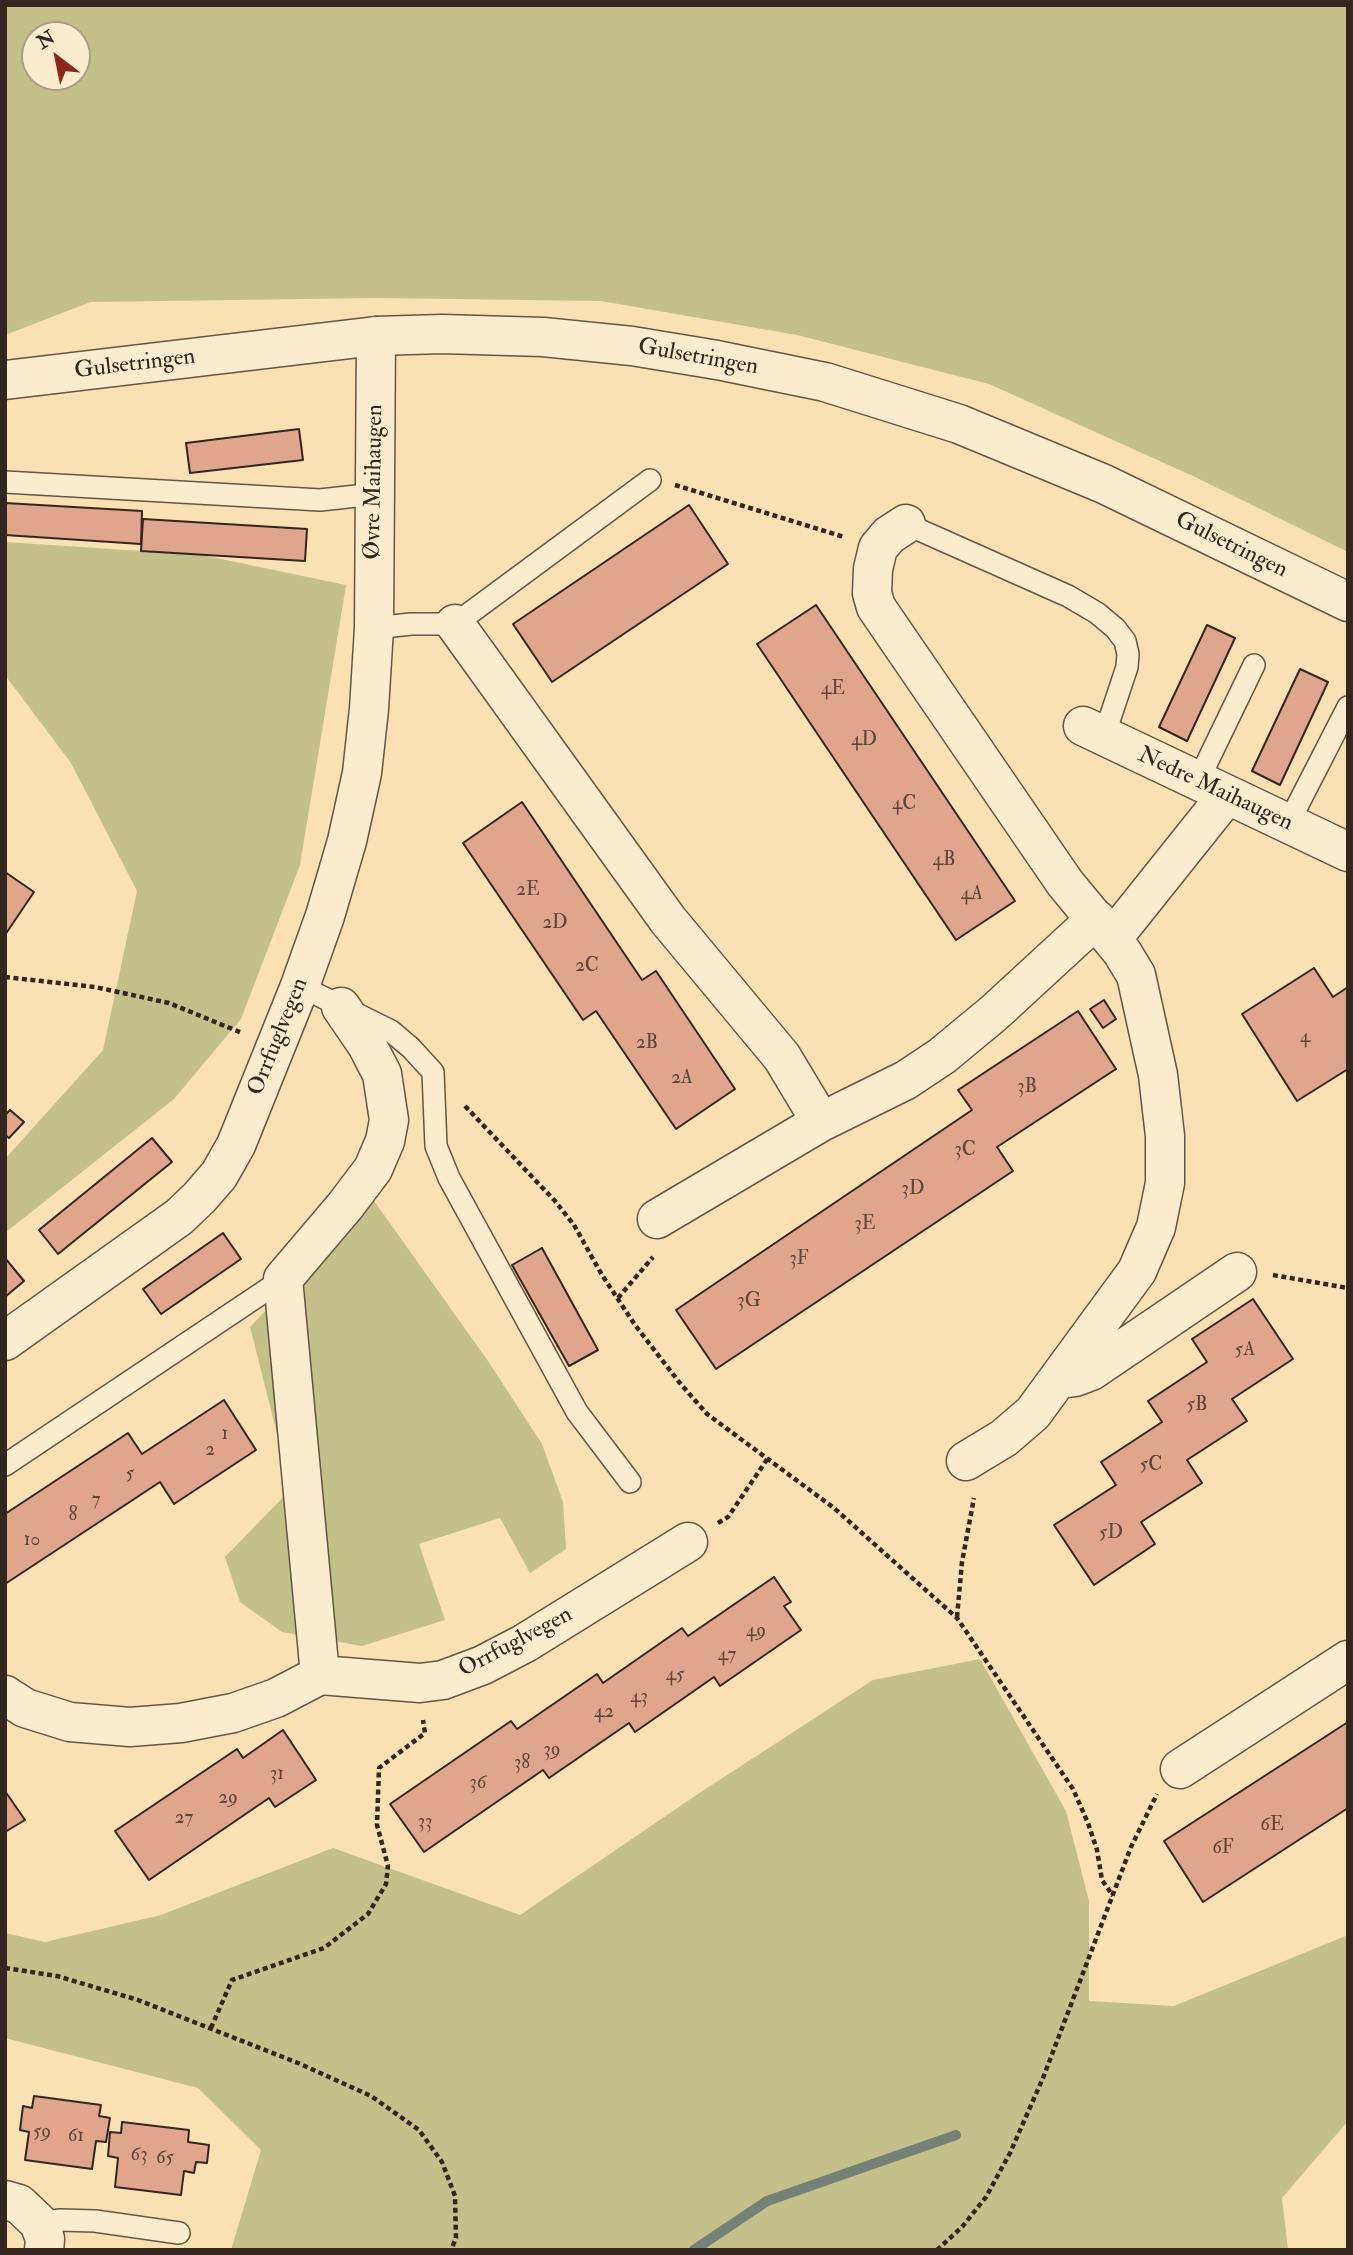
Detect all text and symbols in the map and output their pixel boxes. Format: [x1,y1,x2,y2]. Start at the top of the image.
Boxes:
north arrow [21,21,91,91]
text: N [32,25,59,55]
street label: Gulsetringen [636,334,760,382]
street label: Gulsetringen [73,344,197,386]
street label: Øvre Maihaugen [360,404,390,560]
street label: Gulsetringen [1170,507,1292,585]
house number: 4E [821,679,845,701]
house number: 4D [851,730,877,752]
street label: Nedre Maihaugen [1133,742,1297,838]
house number: 4C [892,794,916,816]
house number: 4B [933,850,955,872]
house number: 2E [516,880,540,902]
house number: 4A [961,884,983,906]
house number: 2D [542,913,568,935]
house number: 2C [575,956,599,978]
street label: Orrfuglvegen [243,974,315,1100]
house number: 4 [1300,1027,1310,1049]
house number: 2B [636,1033,658,1055]
house number: 2A [671,1068,693,1090]
house number: 3B [1017,1077,1037,1099]
house number: 3C [954,1140,976,1162]
house number: 3D [902,1179,924,1201]
house number: 3E [855,1214,875,1236]
house number: 3F [789,1249,809,1271]
house number: 3G [737,1291,761,1313]
house number: 5A [1235,1340,1255,1362]
house number: 5B [1187,1395,1207,1417]
house number: 1 [222,1424,228,1446]
house number: 2 [205,1440,215,1462]
house number: 5C [1140,1455,1162,1477]
house number: 5 [126,1464,134,1486]
house number: 7 [92,1490,100,1512]
house number: 8 [69,1505,77,1527]
house number: 5D [1099,1523,1123,1545]
house number: 10 [24,1530,40,1552]
street label: Orrfuglvegen [455,1602,577,1684]
house number: 49 [746,1621,766,1643]
house number: 47 [718,1645,736,1667]
house number: 45 [666,1665,684,1687]
house number: 43 [630,1687,648,1709]
house number: 42 [594,1702,614,1724]
house number: 39 [543,1740,561,1762]
house number: 38 [514,1753,530,1775]
house number: 31 [270,1764,284,1786]
house number: 36 [470,1773,486,1795]
house number: 29 [218,1788,238,1810]
house number: 27 [175,1808,193,1830]
house number: 33 [418,1812,432,1834]
house number: 6E [1260,1815,1284,1837]
house number: 6F [1212,1838,1234,1860]
house number: 59 [33,2122,51,2144]
house number: 61 [68,2126,84,2148]
house number: 63 [131,2145,147,2167]
house number: 65 [156,2148,174,2170]

